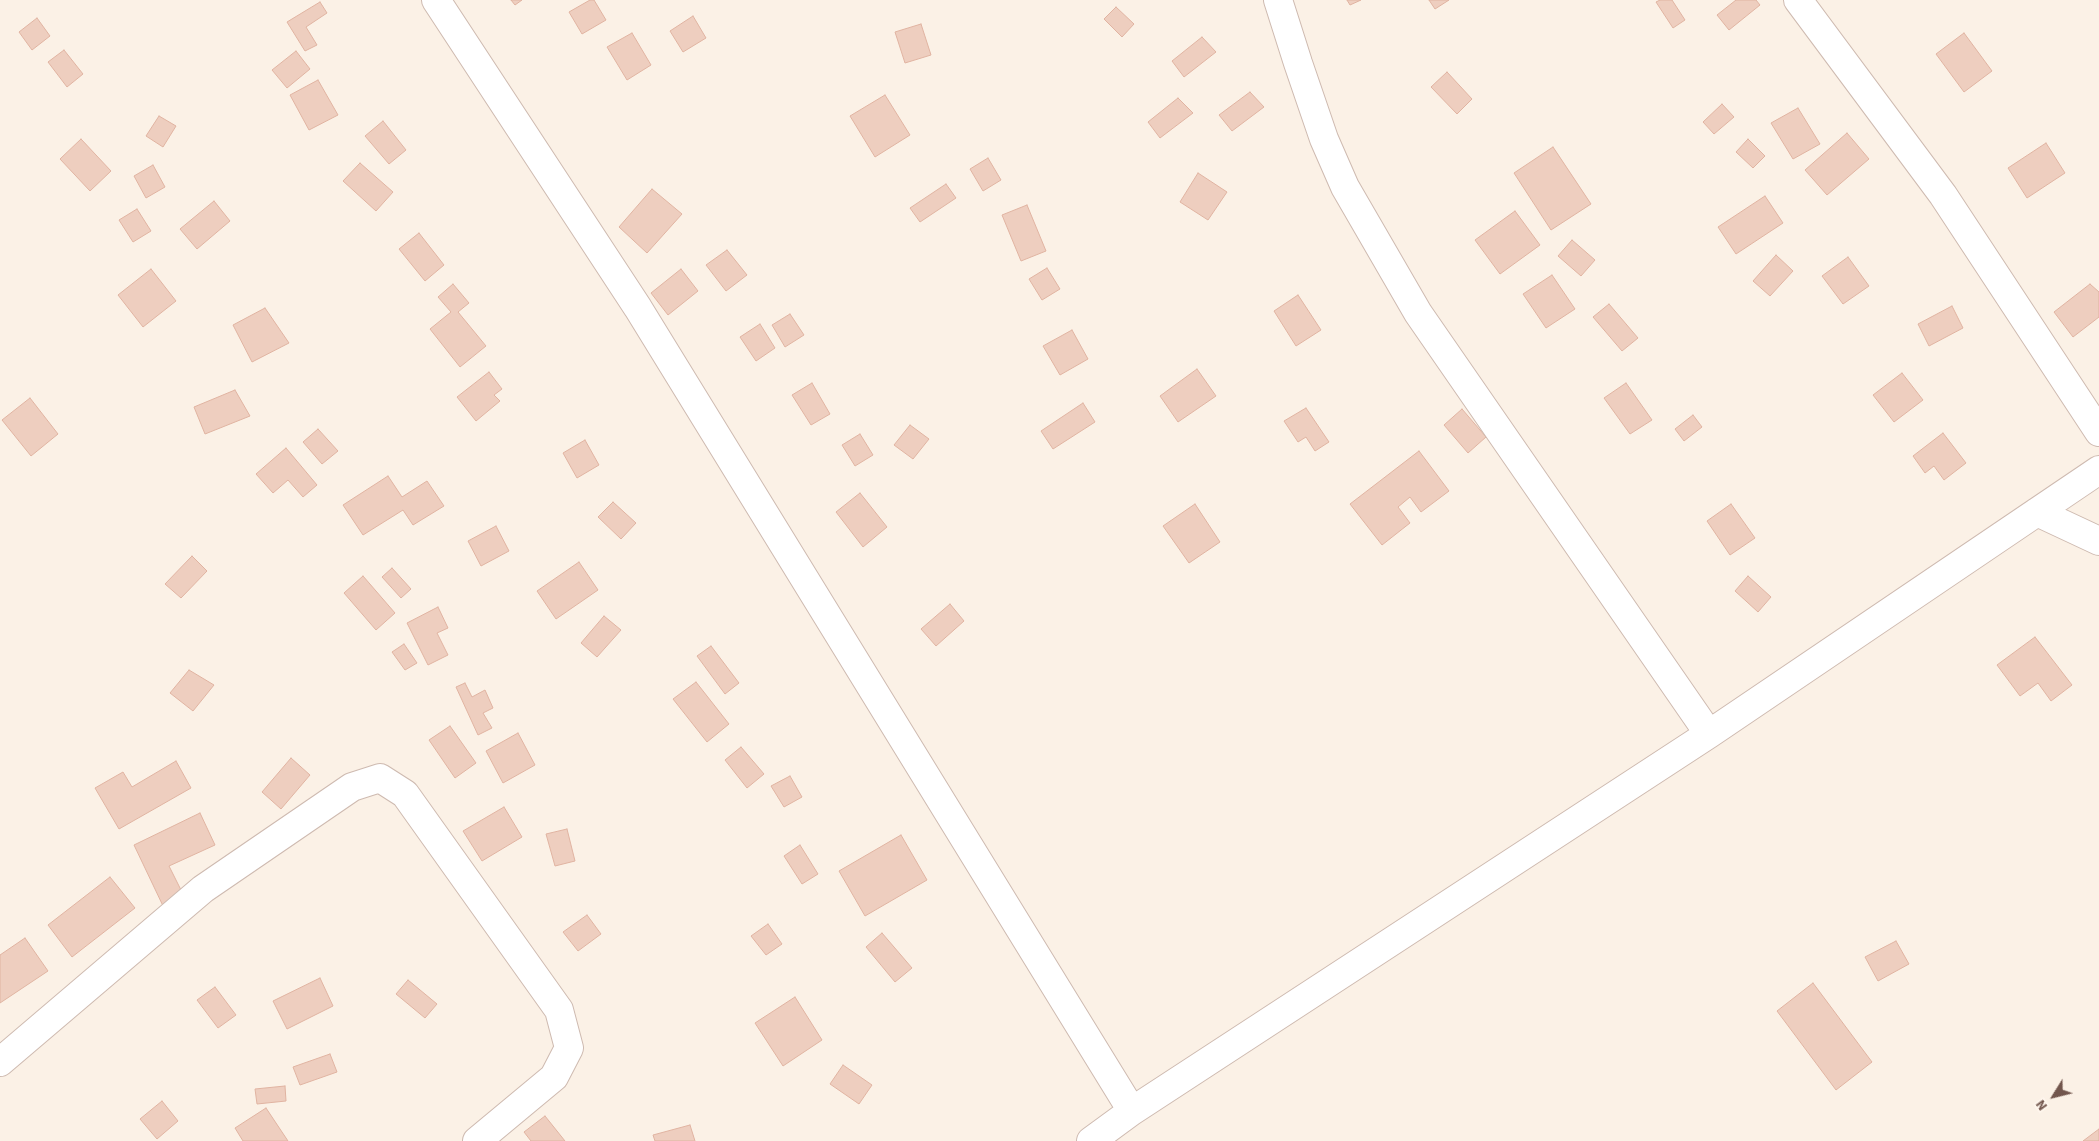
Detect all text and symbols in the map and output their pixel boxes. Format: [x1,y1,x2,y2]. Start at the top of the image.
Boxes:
north arrow [2029,1071,2079,1121]
text: N [2031,1095,2053,1114]

